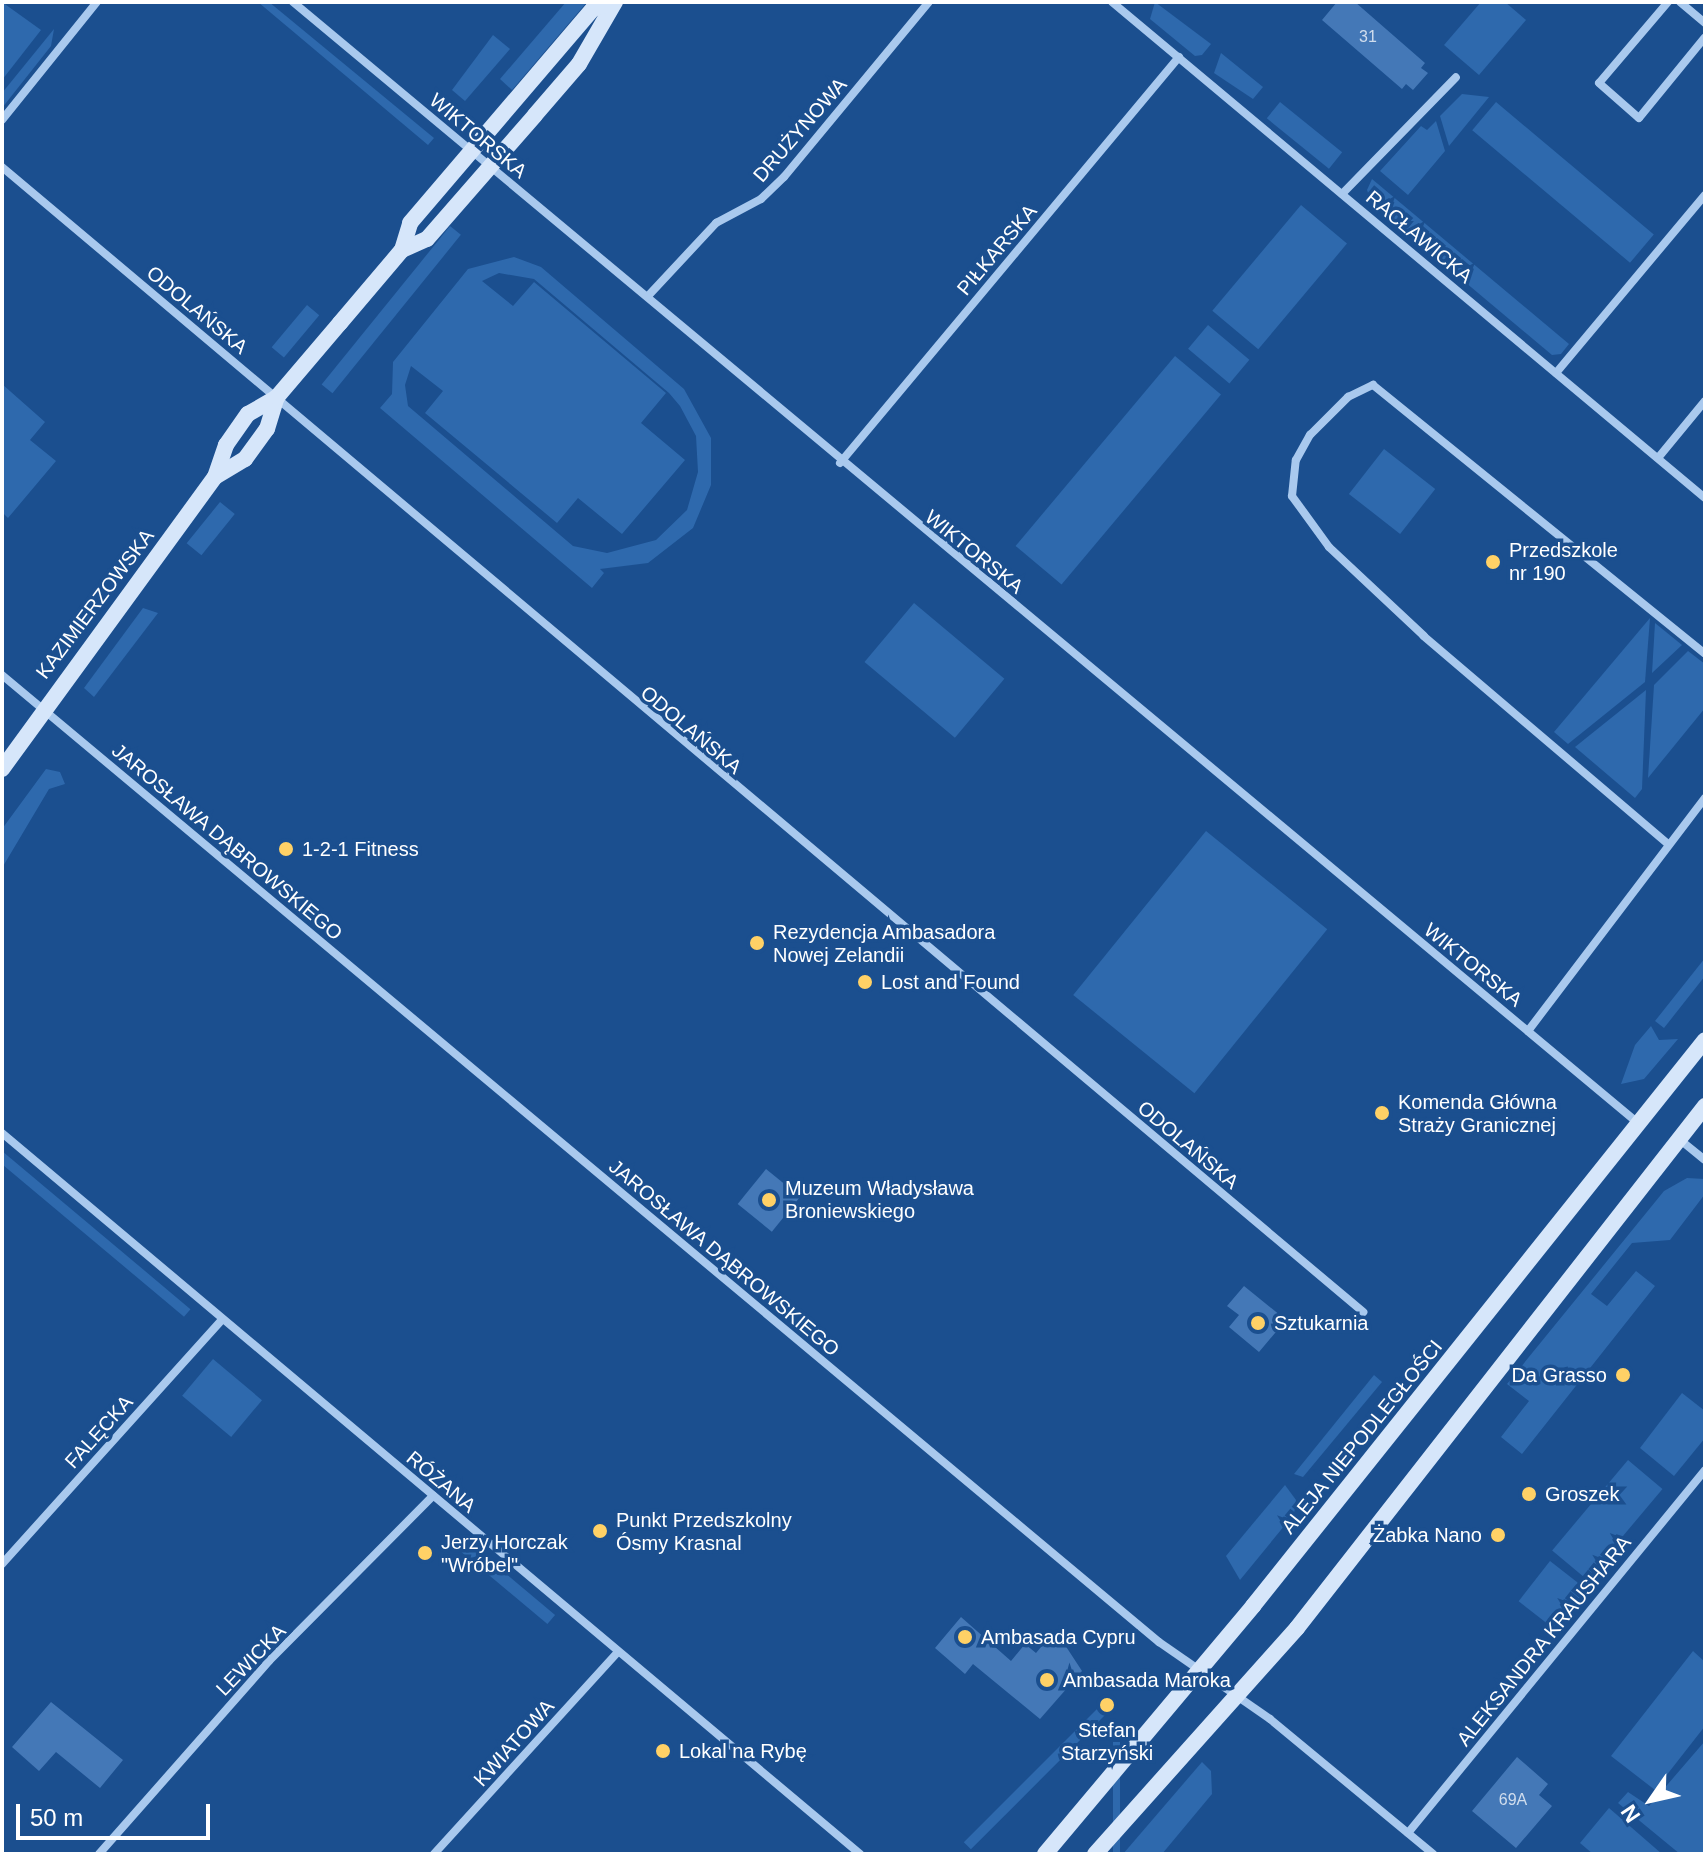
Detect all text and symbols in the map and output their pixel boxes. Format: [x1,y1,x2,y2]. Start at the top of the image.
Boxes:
house number: 31 [1359,27,1377,47]
street label: DRUŻYNOWA [748,73,852,187]
street label: WIKTORSKA [424,88,532,184]
street label: RACŁAWICKA [1361,186,1477,288]
street label: PIŁKARSKA [952,200,1042,300]
street label: ODOLAŃSKA [142,261,252,359]
street label: WIKTORSKA [920,505,1028,599]
street label: KAZIMIERZOWSKA [31,524,159,684]
place label: Przedszkole nr 190 [1509,538,1618,585]
marker: Przedszkole nr 190 [1484,553,1502,571]
street label: ODOLAŃSKA [636,681,746,779]
street label: JAROSŁAWA DĄBROWSKIEGO [107,738,347,946]
place label: 1-2-1 Fitness [302,837,419,861]
marker: 1-2-1 Fitness [277,840,295,858]
street label: WIKTORSKA [1419,918,1527,1012]
place label: Rezydencja Ambasadora Nowej Zelandii [773,920,996,967]
marker: Rezydencja Ambasadora Nowej Zelandii [748,934,766,952]
place label: Lost and Found [881,970,1020,994]
marker: Lost and Found [856,973,874,991]
place label: Komenda Główna Straży Granicznej [1398,1090,1557,1137]
street label: ODOLAŃSKA [1133,1096,1243,1194]
marker: Komenda Główna Straży Granicznej [1373,1104,1391,1122]
street label: JAROSŁAWA DĄBROWSKIEGO [604,1154,844,1362]
place label: Muzeum Władysława Broniewskiego [785,1176,974,1223]
marker: Muzeum Władysława Broniewskiego [760,1191,778,1209]
place label: Sztukarnia [1274,1311,1368,1335]
marker: Sztukarnia [1249,1314,1267,1332]
street label: ALEJA NIEPODLEGŁOŚCI [1276,1335,1448,1539]
place label: Da Grasso [1511,1363,1607,1387]
marker: Da Grasso [1614,1366,1632,1384]
street label: FALĘCKA [60,1391,138,1473]
street label: RÓŻANA [401,1446,481,1518]
place label: Groszek [1545,1482,1619,1506]
marker: Groszek [1520,1485,1538,1503]
place label: Punkt Przedszkolny Ósmy Krasnal [616,1508,792,1555]
marker: Punkt Przedszkolny Ósmy Krasnal [591,1522,609,1540]
place label: Żabka Nano [1373,1523,1482,1547]
marker: Żabka Nano [1489,1526,1507,1544]
place label: Jerzy Horczak "Wróbel" [441,1530,568,1577]
street label: ALEKSANDRA KRAUSHARA [1451,1531,1637,1751]
marker: Jerzy Horczak "Wróbel" [416,1544,434,1562]
street label: LEWICKA [211,1619,291,1701]
place label: Ambasada Cypru [981,1625,1136,1649]
marker: Ambasada Cypru [956,1628,974,1646]
place label: Ambasada Maroka [1063,1668,1231,1692]
marker: Ambasada Maroka [1038,1671,1056,1689]
street label: KWIATOWA [469,1695,559,1791]
marker: Stefan Starzyński [1098,1696,1116,1714]
place label: Stefan Starzyński [1061,1718,1153,1765]
place label: Lokal na Rybę [679,1739,807,1763]
marker: Lokal na Rybę [654,1742,672,1760]
north arrow [1611,1760,1691,1840]
scale bar [20,1788,214,1838]
house number: 69A [1499,1790,1527,1810]
text: N [1616,1800,1645,1827]
text: 50 m [30,1804,83,1831]

